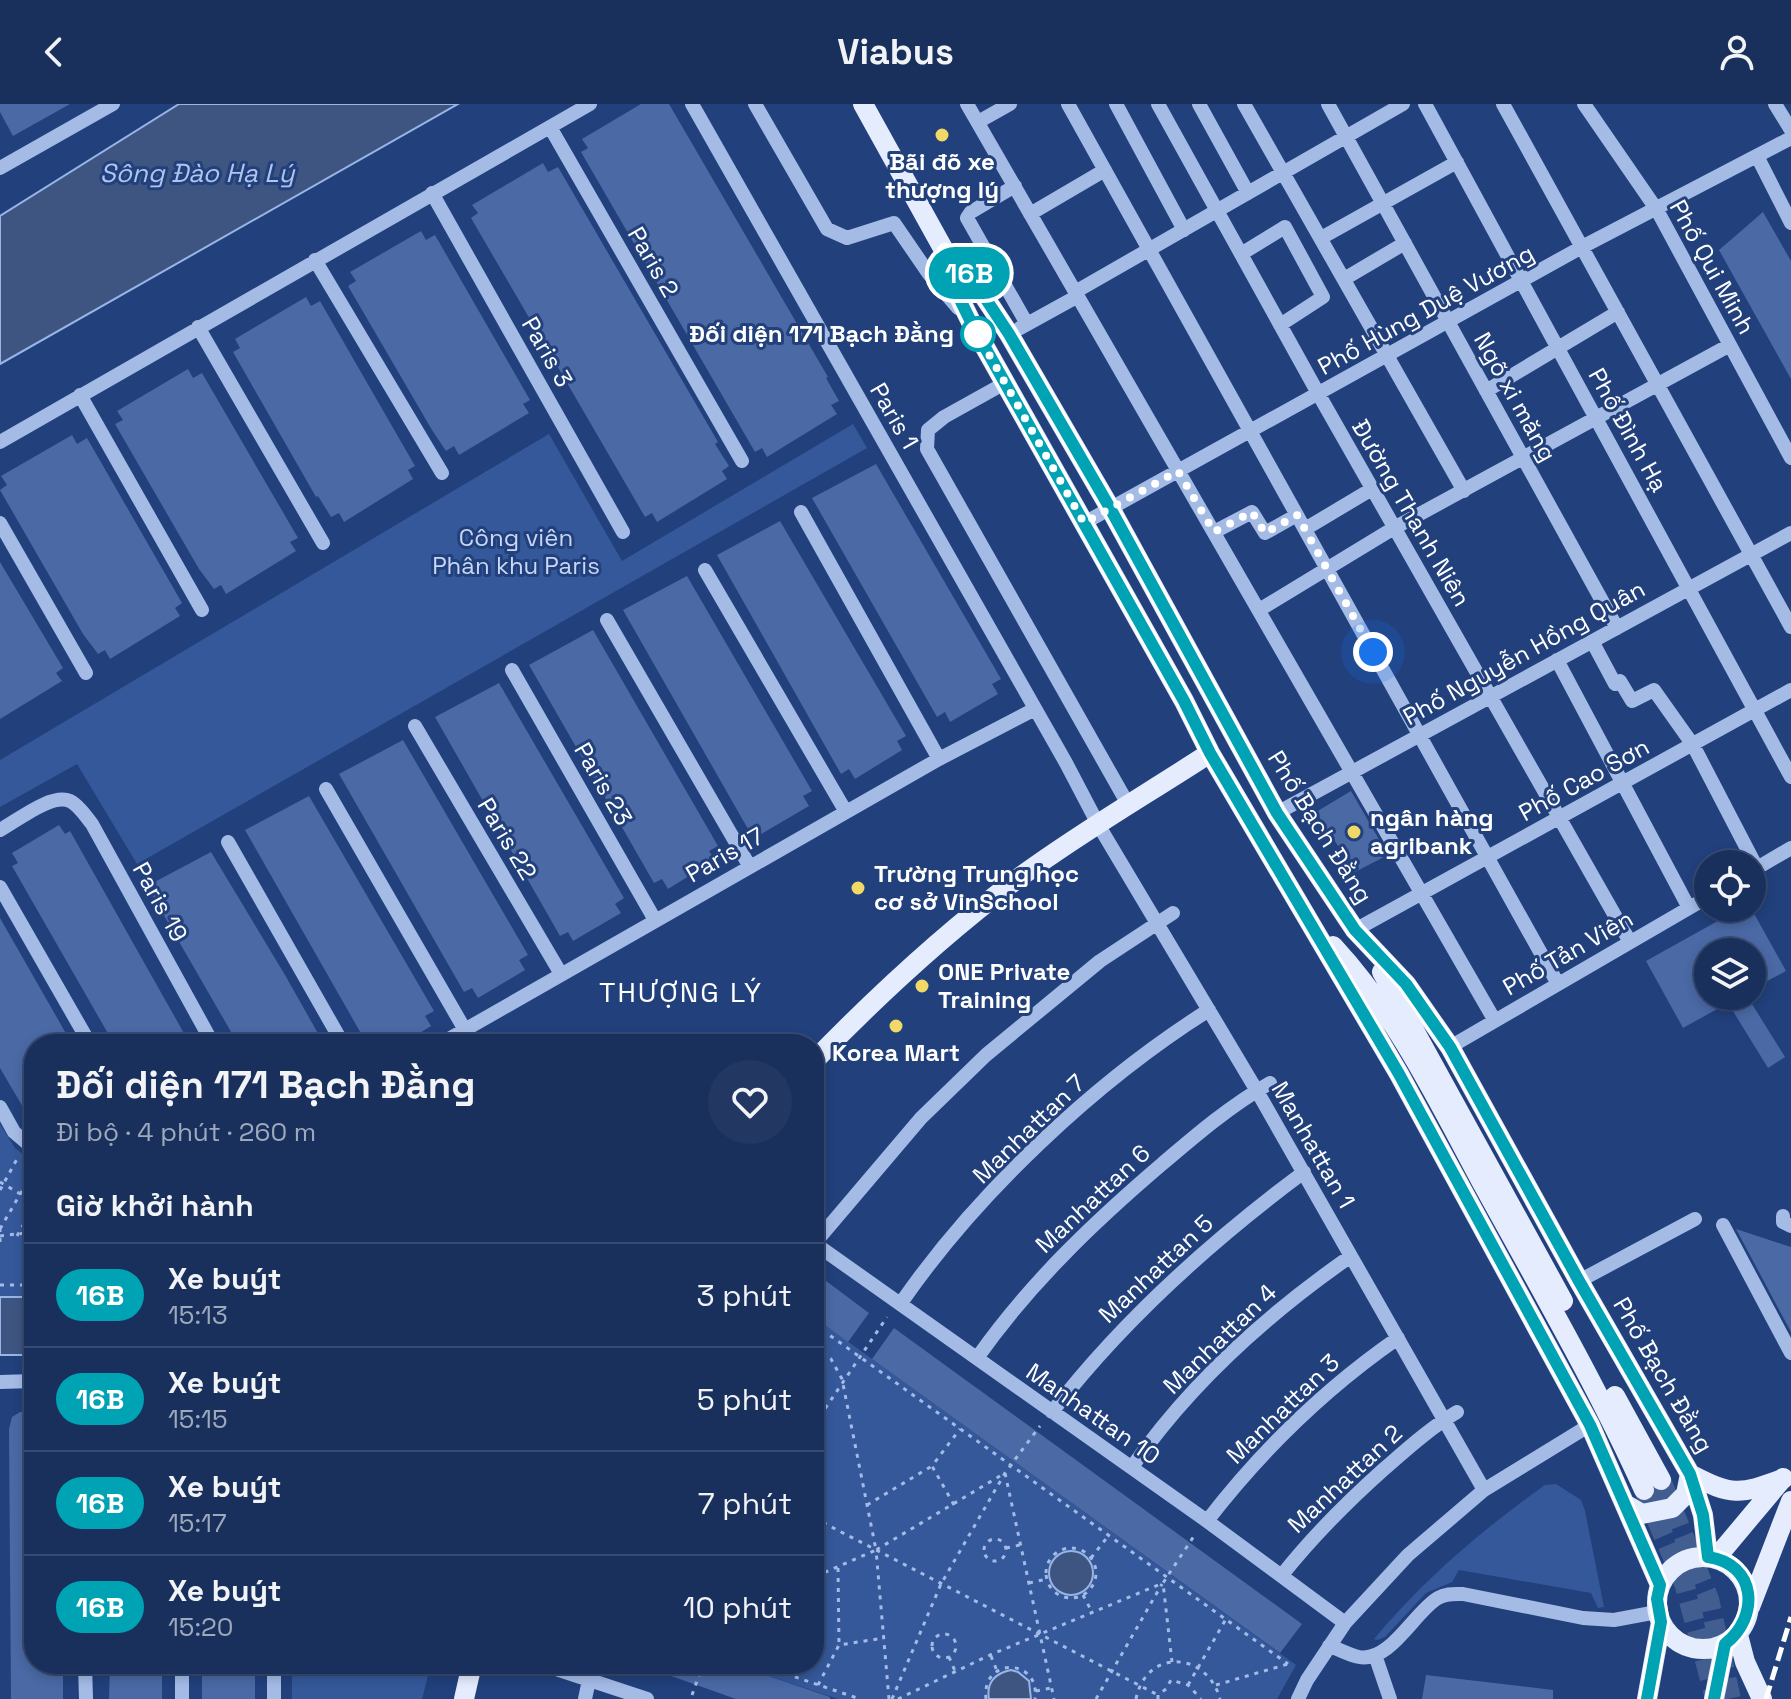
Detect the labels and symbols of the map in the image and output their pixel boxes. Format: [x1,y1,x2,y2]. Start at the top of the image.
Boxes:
marker: Bãi đõ xe thượng lý [933,126,951,144]
place label: Bãi đõ xe thượng lý [885,146,999,205]
water label: Sông Đào Hạ Lý [100,156,295,190]
street label: Phố Qui Minh [1663,194,1762,339]
street label: Paris 2 [621,221,686,302]
street label: Phố Hùng Duệ Vương [1312,237,1539,382]
line badge: 16B [923,247,1015,299]
street label: Paris 3 [515,311,580,392]
marker: Đối diện 171 Bạch Đằng [961,317,995,351]
place label: Đối diện 171 Bạch Đằng [689,318,954,349]
street label: Ngõ xi măng [1467,327,1564,467]
street label: Phố Đình Hạ [1582,362,1675,497]
street label: Paris 1 [863,377,926,455]
street label: Đường Thanh Niên [1345,414,1478,612]
park label: Công viên Phân khu Paris [432,522,600,581]
street label: Phố Nguyễn Hồng Quân [1397,573,1650,732]
your location [1353,632,1393,672]
street label: Phố Cao Sơn [1513,731,1655,828]
street label: Paris 23 [567,737,640,831]
street label: Phố Bạch Đằng [1261,745,1380,909]
street label: Paris 22 [471,792,544,886]
place label: ngân hàng agribank [1370,802,1494,861]
street label: Paris 17 [680,820,769,889]
marker: ngân hàng agribank [1345,823,1363,841]
street label: Paris 19 [126,856,195,947]
place label: Trường Trung học cơ sở VinSchool [874,858,1079,917]
marker: Trường Trung học cơ sở VinSchool [849,879,867,897]
street label: Phố Tản Viên [1497,903,1639,1002]
place label: ONE Private Training [938,956,1070,1015]
district label: THƯỢNG LÝ [599,974,763,1010]
marker: ONE Private Training [913,977,931,995]
marker: Korea Mart [887,1017,905,1035]
place label: Korea Mart [832,1037,960,1068]
street label: Manhattan 7 [966,1067,1091,1190]
street label: Manhattan 1 [1265,1076,1362,1214]
street label: Manhattan 6 [1029,1138,1157,1260]
street label: Manhattan 5 [1092,1208,1219,1330]
street label: Manhattan 4 [1156,1277,1283,1401]
street label: Phố Bạch Đằng [1606,1291,1720,1458]
street label: Manhattan 3 [1219,1347,1346,1470]
street label: Manhattan 10 [1020,1356,1166,1471]
street label: Manhattan 2 [1281,1418,1409,1540]

